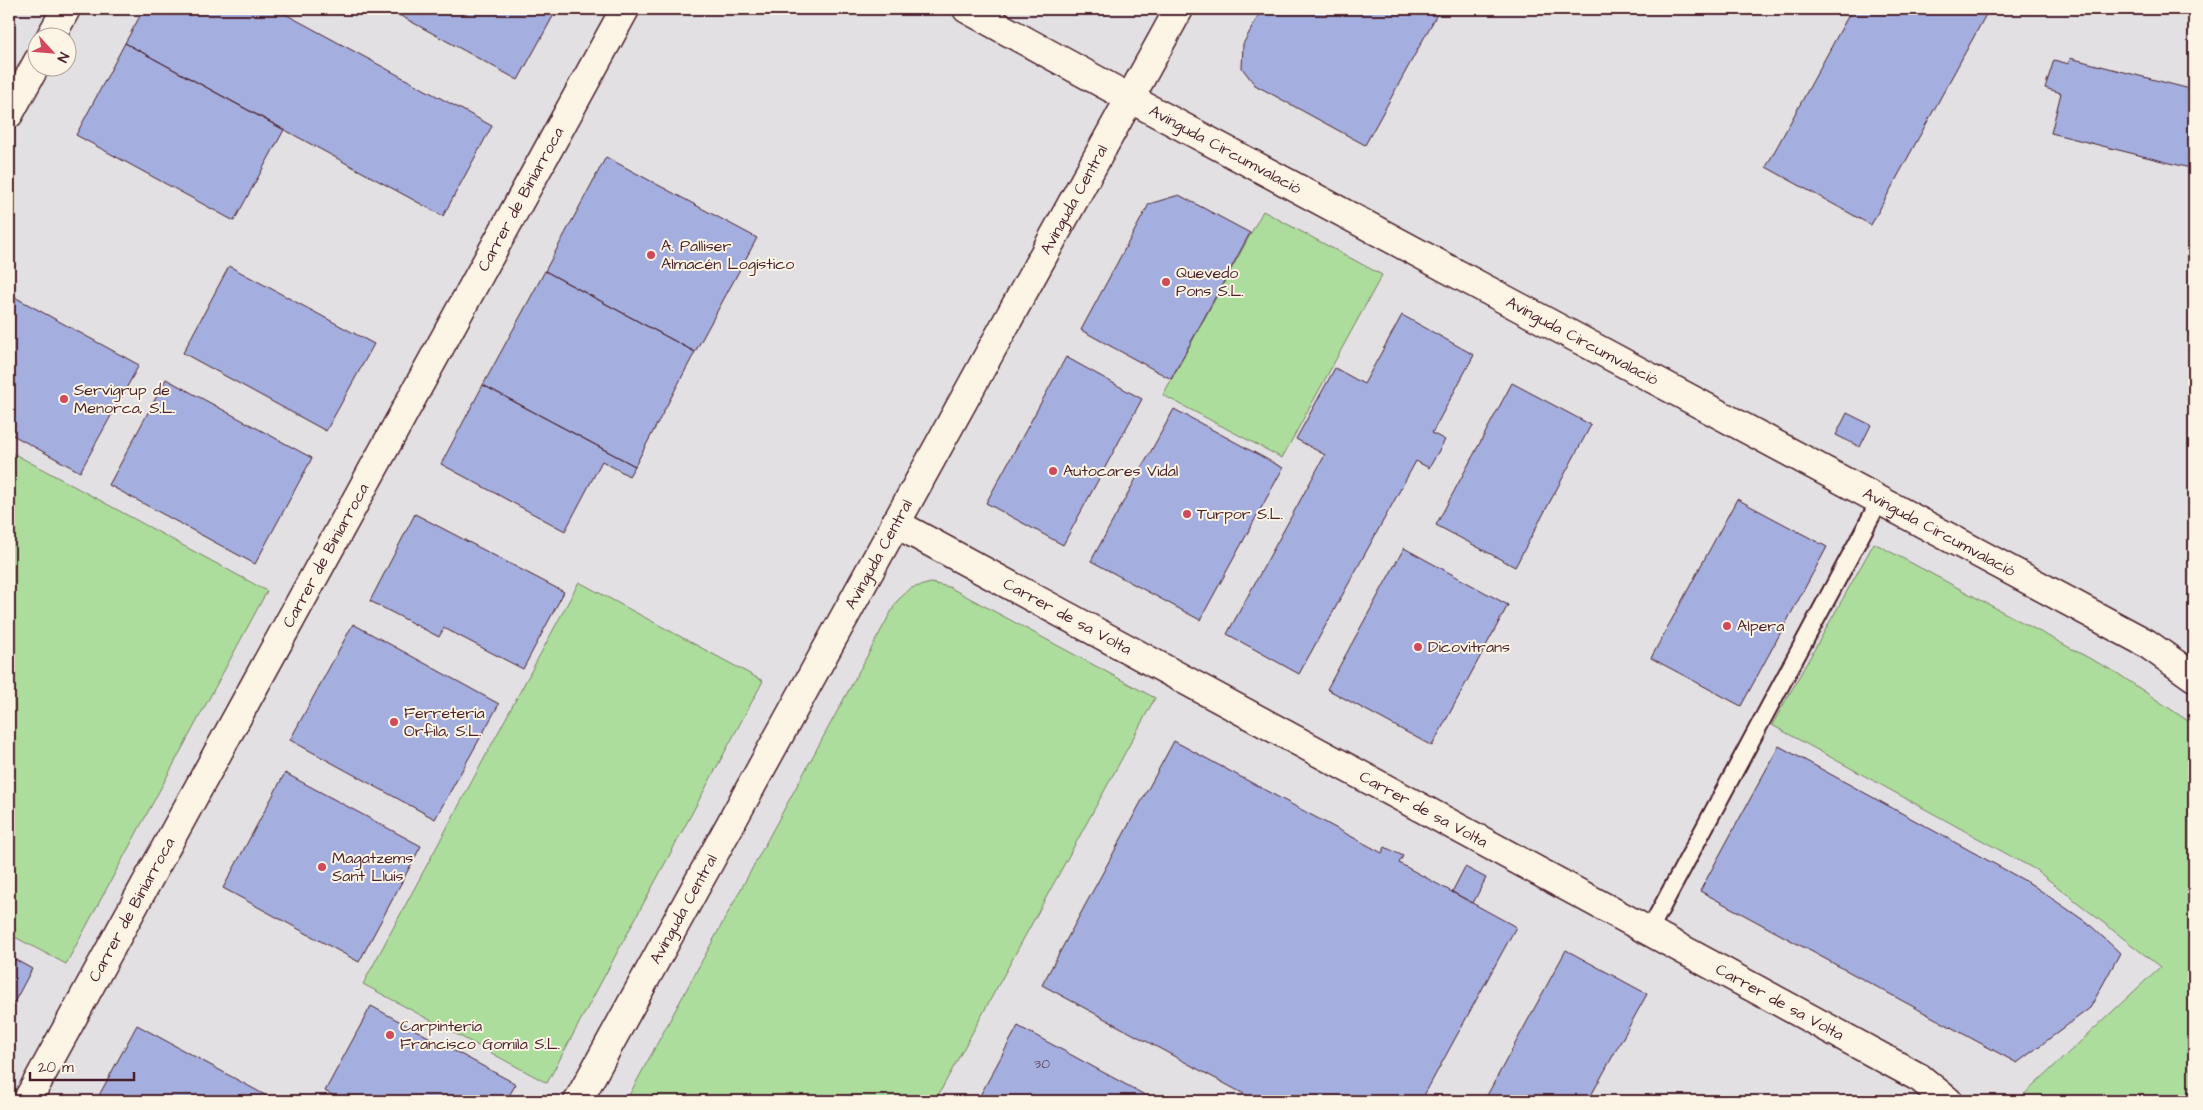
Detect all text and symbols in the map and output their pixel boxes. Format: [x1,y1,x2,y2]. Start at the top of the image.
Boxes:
north arrow [28,28,78,78]
text: N [52,49,74,66]
street label: Avinguda Circumvalació [1145,100,1305,199]
street label: Carrer de Biniarroca [472,123,569,275]
street label: Avinguda Central [1035,141,1113,258]
place label: A. Palliser Almacén Logístico [661,235,794,276]
marker: A. Palliser Almacén Logístico [645,249,657,261]
place label: Quevedo Pons S.L. [1176,262,1244,302]
marker: Quevedo Pons S.L. [1160,276,1172,288]
street label: Avinguda Circumvalació [1502,291,1662,391]
place label: Servigrup de Menorca, S.L. [74,379,175,419]
marker: Servigrup de Menorca, S.L. [58,393,70,405]
place label: Autocares Vidal [1063,460,1178,482]
marker: Autocares Vidal [1047,465,1059,477]
street label: Carrer de Biniarroca [277,479,374,632]
street label: Avinguda Circumvalació [1859,482,2019,582]
street label: Avinguda Central [840,496,918,613]
place label: Turpor S.L. [1197,503,1283,525]
marker: Turpor S.L. [1181,508,1193,520]
street label: Carrer de sa Volta [999,573,1135,660]
place label: Alpera [1737,615,1784,637]
marker: Alpera [1721,620,1733,632]
place label: Dicovitrans [1428,636,1510,658]
marker: Dicovitrans [1412,641,1424,653]
place label: Ferretería Orfila, S.L. [404,702,485,742]
marker: Ferretería Orfila, S.L. [388,716,400,728]
street label: Carrer de sa Volta [1355,765,1492,853]
street label: Carrer de Biniarroca [83,834,180,986]
place label: Magatzems Sant Lluís [332,847,413,887]
street label: Avinguda Central [645,850,723,968]
marker: Magatzems Sant Lluís [316,861,328,873]
street label: Carrer de sa Volta [1712,958,1848,1046]
place label: Carpintería Francisco Gomila S.L. [400,1015,560,1055]
marker: Carpintería Francisco Gomila S.L. [384,1029,396,1041]
scale bar [30,1050,134,1082]
house number: 30 [1034,1054,1050,1074]
text: 20 m [38,1057,74,1078]

